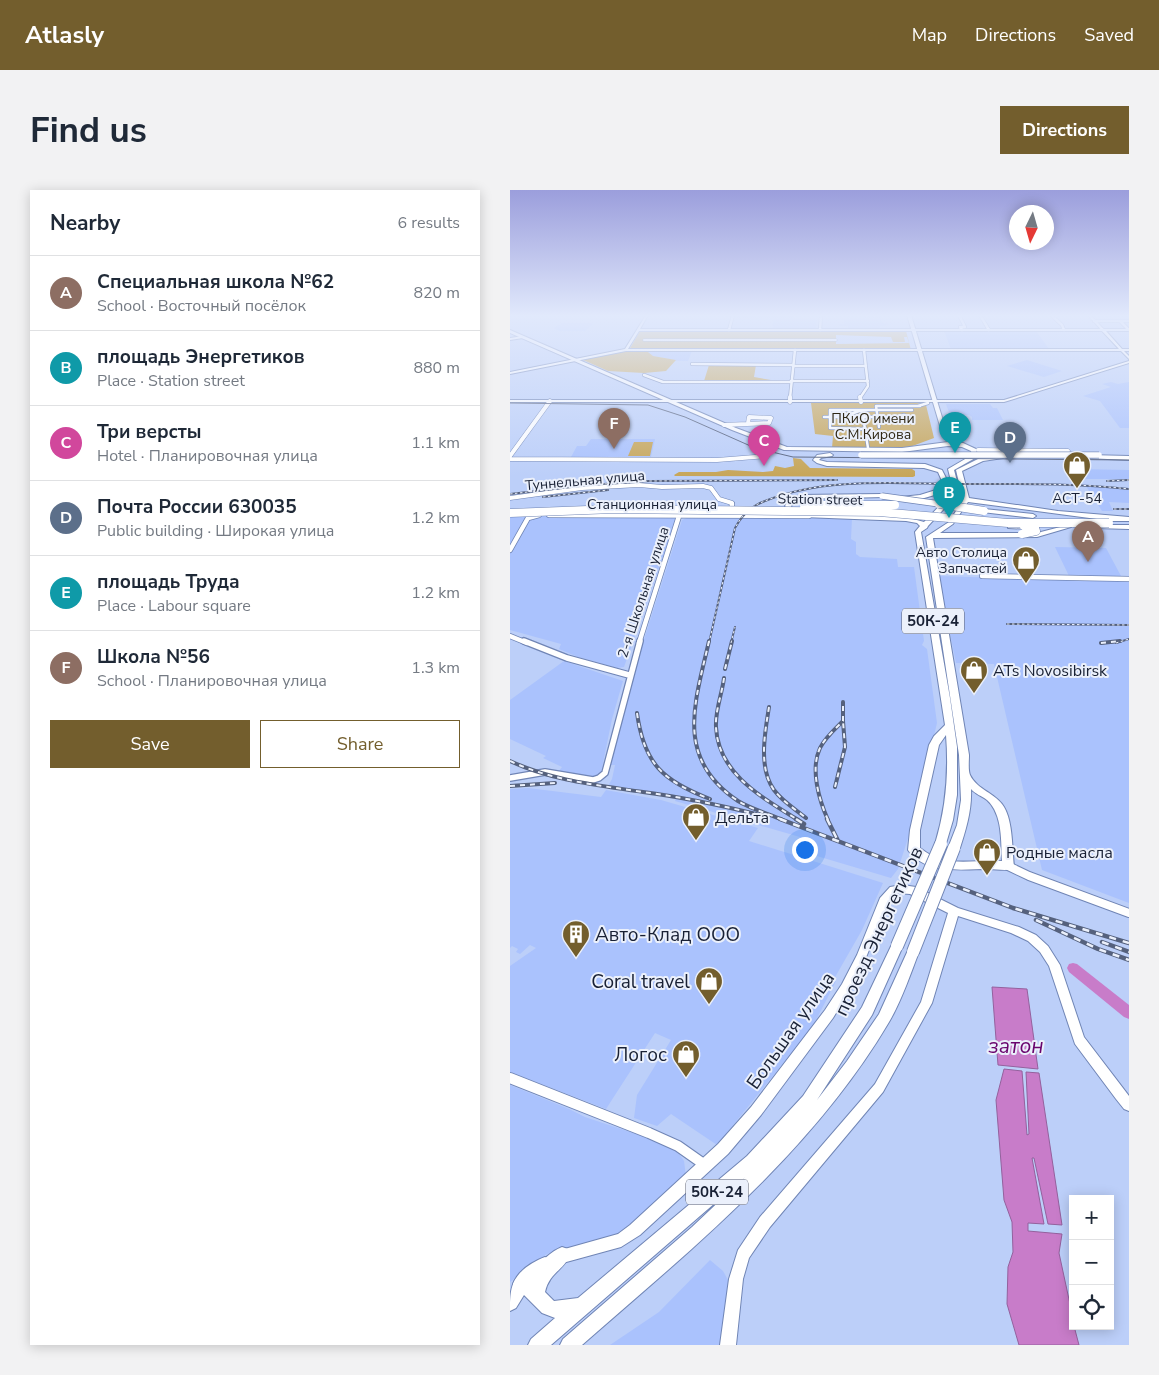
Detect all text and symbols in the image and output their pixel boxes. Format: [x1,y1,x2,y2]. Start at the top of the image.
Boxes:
text: Atlasly [25,19,104,51]
text: Map [912,23,947,47]
text: Directions [975,23,1056,47]
text: Saved [1084,23,1134,47]
button: Directions [1000,106,1129,154]
text: Find us [30,107,147,154]
north arrow [1009,205,1054,250]
text: Nearby [50,209,120,237]
text: 6 results [398,212,460,234]
text: Специальная школа №62 [97,269,334,295]
text: A [60,282,72,304]
text: 820 m [413,282,460,304]
text: School · Восточный посёлок [97,295,306,317]
text: площадь Энергетиков [97,344,304,370]
text: B [60,357,72,379]
text: 880 m [413,357,460,379]
text: Place · Station street [97,370,245,392]
pin: F [598,408,630,449]
park label: ПКиО имени С.М.Кирова [831,409,915,444]
pin: E [939,412,971,453]
text: Три версты [97,419,202,445]
pin: D [994,422,1026,463]
pin: C [748,425,780,466]
text: C [61,432,71,454]
text: 1.1 km [411,432,460,454]
text: Hotel · Планировочная улица [97,445,318,467]
shop icon: АСТ-54 [1062,450,1092,489]
street label: Туннельная улица [524,466,646,495]
pin: B [933,477,965,518]
street label: Station street [777,489,863,510]
place label: АСТ-54 [1052,489,1102,508]
text: Почта России 630035 [97,494,297,520]
street label: Станционная улица [587,495,717,514]
text: D [60,507,72,529]
text: 1.2 km [411,507,460,529]
text: Public building · Широкая улица [97,520,334,542]
pin: A [1072,521,1104,562]
street label: 2-я Школьная улица [613,524,674,660]
place label: Авто Столица Запчастей [916,543,1007,578]
shop icon: Авто Столица Запчастей [1011,545,1041,584]
text: площадь Труда [97,569,240,595]
text: E [61,582,71,604]
text: 1.2 km [411,582,460,604]
text: Place · Labour square [97,595,251,617]
road number: 50К-24 [902,608,964,634]
text: Школа №56 [97,644,210,670]
shop icon: ATs Novosibirsk [959,655,989,694]
text: F [62,657,71,679]
text: 1.3 km [411,657,460,679]
place label: ATs Novosibirsk [993,660,1108,682]
text: School · Планировочная улица [97,670,327,692]
button: Save [50,720,250,768]
button: Share [260,720,460,768]
shop icon: Дельта [681,802,711,841]
place label: Дельта [715,807,769,829]
your location [792,837,818,863]
shop icon: Родные масла [972,837,1002,876]
place label: Родные масла [1006,842,1113,864]
street label: проезд Энергетиков [828,843,930,1020]
building icon: Авто-Клад ООО [561,919,591,958]
place label: Авто-Клад ООО [595,922,740,948]
shop icon: Coral travel [694,966,724,1005]
street label: Большая улица [741,967,841,1094]
place label: Coral travel [591,969,690,995]
water label: затон [988,1032,1044,1060]
shop icon: Логос [671,1039,701,1078]
place label: Логос [614,1042,667,1068]
road number: 50К-24 [686,1180,748,1204]
map controls [1069,1195,1114,1330]
button: + [1069,1195,1114,1240]
button: − [1069,1240,1114,1285]
button: locate [1069,1285,1114,1330]

